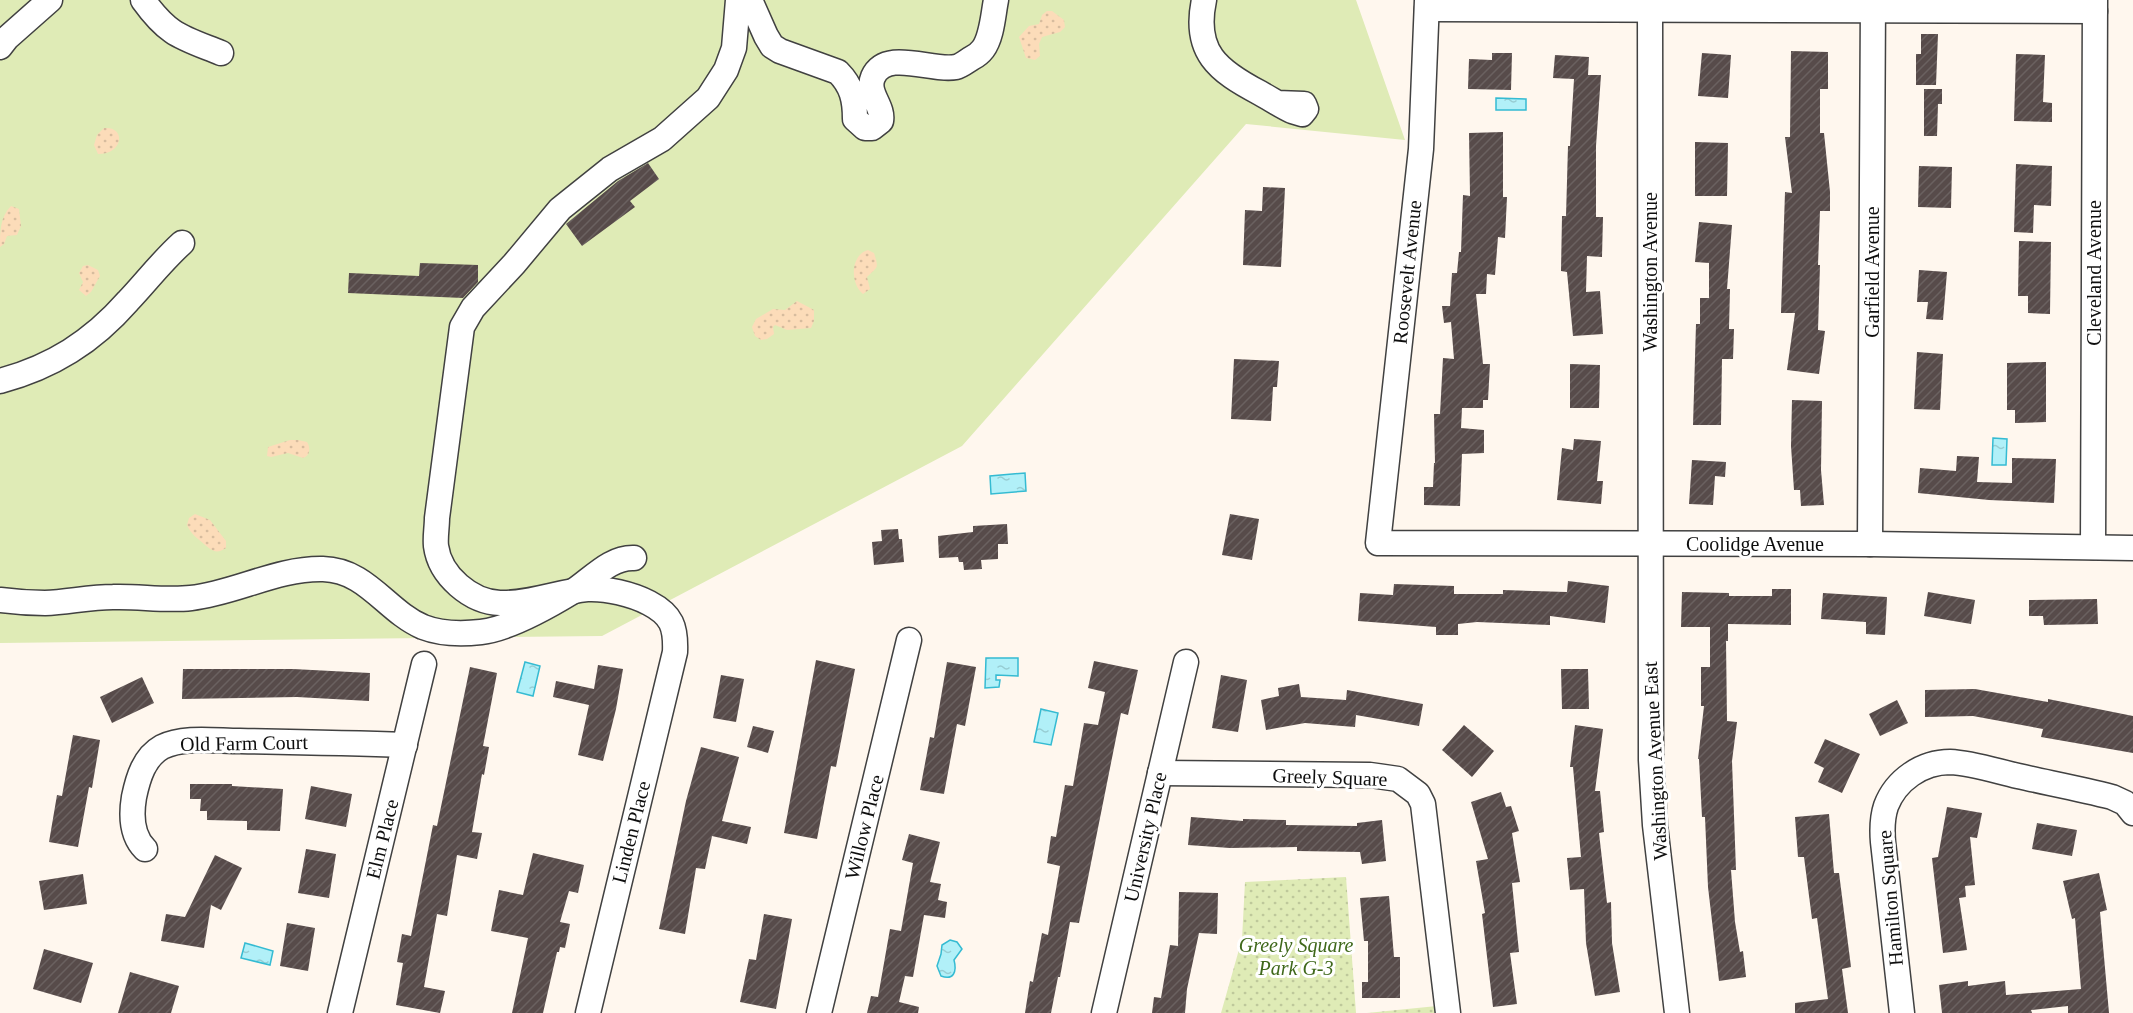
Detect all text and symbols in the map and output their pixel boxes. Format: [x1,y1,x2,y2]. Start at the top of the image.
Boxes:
street label: Washington Avenue [1639,192,1662,352]
street label: Roosevelt Avenue [1389,199,1426,345]
street label: Cleveland Avenue [2083,200,2105,346]
street label: Garfield Avenue [1861,206,1883,338]
street label: Coolidge Avenue [1686,533,1824,556]
street label: Washington Avenue East [1639,661,1672,861]
street label: Old Farm Court [180,731,309,755]
street label: Greely Square [1272,764,1388,791]
street label: University Place [1119,770,1172,904]
street label: Willow Place [840,772,888,882]
street label: Linden Place [608,778,654,886]
street label: Elm Place [361,797,403,881]
street label: Hamilton Square [1873,829,1908,967]
park label: Greely Square Park G-3 [1239,934,1353,979]

